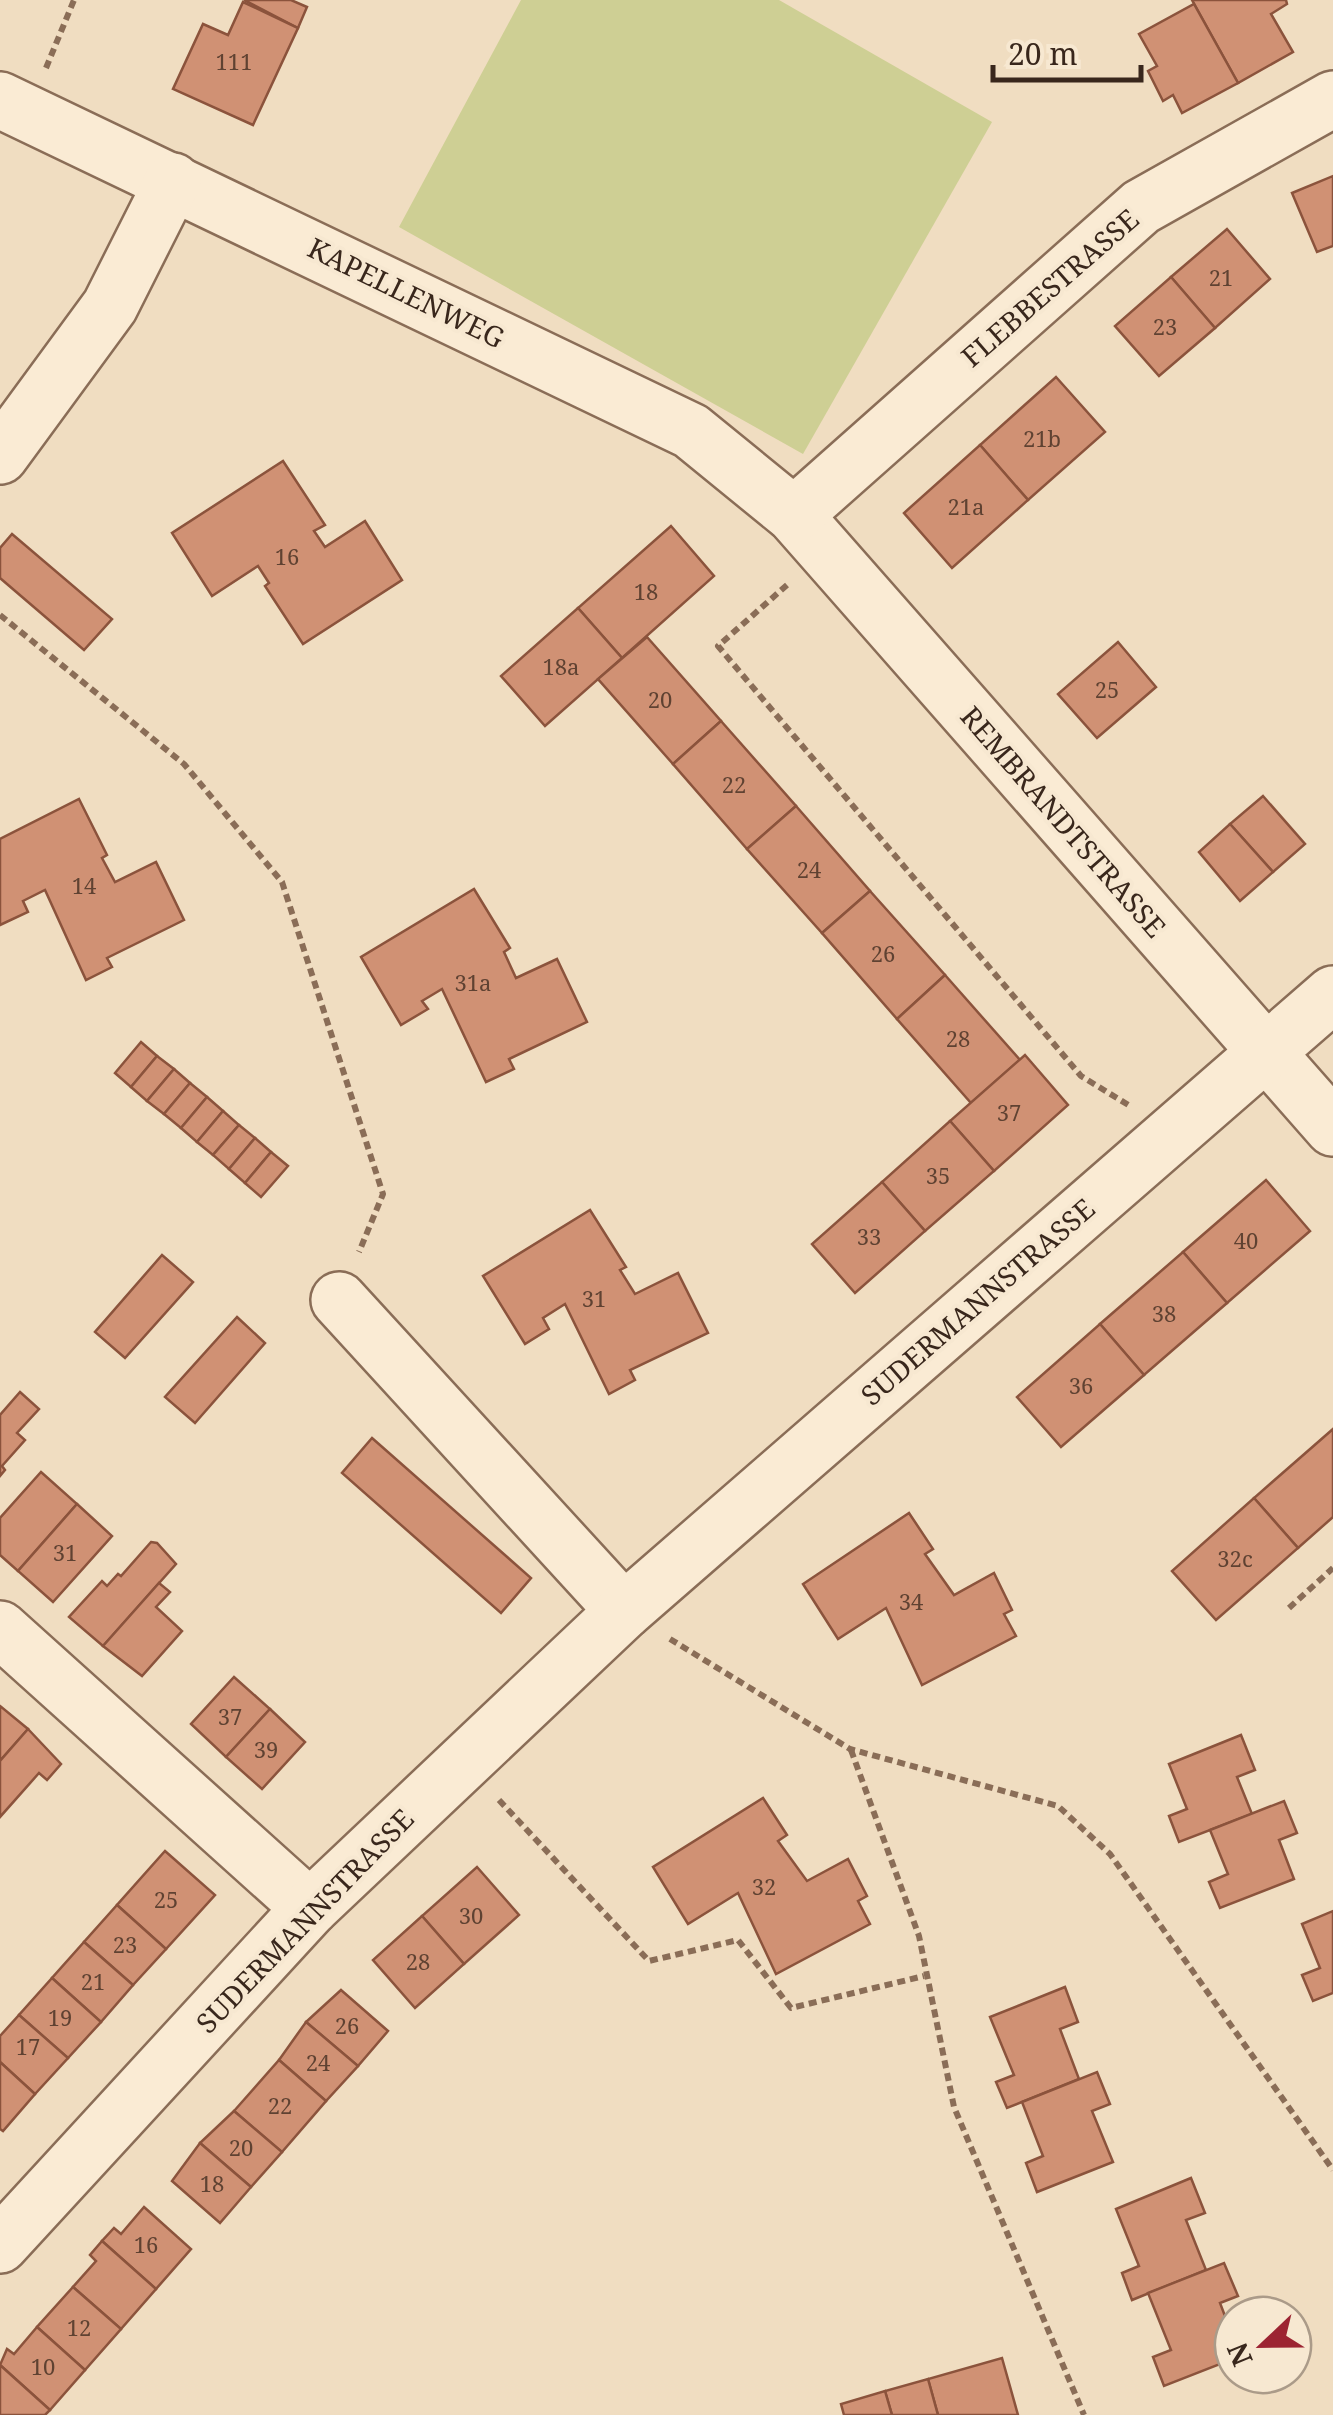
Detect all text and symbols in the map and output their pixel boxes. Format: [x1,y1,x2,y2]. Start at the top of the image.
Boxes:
scale bar [993,20,1140,82]
text: 20 m [1008,33,1078,74]
house number: 111 [216,46,252,76]
street label: FLEBBESTRASSE [953,200,1146,375]
street label: KAPELLENWEG [302,228,511,356]
house number: 21 [1209,262,1233,292]
house number: 23 [1153,311,1177,341]
house number: 21b [1023,423,1061,453]
house number: 21a [948,491,984,521]
house number: 16 [275,541,299,571]
house number: 18 [634,576,658,606]
house number: 18a [543,651,579,681]
house number: 25 [1095,674,1119,704]
house number: 20 [648,684,672,714]
street label: REMBRANDTSTRASSE [953,698,1175,945]
house number: 22 [722,769,746,799]
house number: 24 [797,854,821,884]
house number: 14 [72,870,96,900]
house number: 26 [871,938,895,968]
house number: 31a [455,967,491,997]
house number: 28 [946,1023,970,1053]
house number: 37 [997,1097,1021,1127]
house number: 35 [926,1160,950,1190]
street label: SUDERMANNSTRASSE [852,1189,1102,1413]
house number: 33 [857,1221,881,1251]
house number: 40 [1234,1225,1258,1255]
house number: 31 [582,1283,606,1313]
house number: 38 [1152,1298,1176,1328]
house number: 36 [1069,1370,1093,1400]
house number: 31 [53,1537,77,1567]
house number: 32c [1217,1543,1253,1573]
house number: 34 [899,1586,923,1616]
house number: 37 [218,1701,242,1731]
house number: 39 [254,1734,278,1764]
street label: SUDERMANNSTRASSE [187,1800,421,2041]
house number: 32 [752,1871,776,1901]
house number: 25 [154,1884,178,1914]
house number: 30 [459,1900,483,1930]
house number: 23 [113,1929,137,1959]
house number: 28 [406,1946,430,1976]
house number: 21 [81,1966,105,1996]
house number: 19 [48,2002,72,2032]
house number: 26 [335,2010,359,2040]
house number: 17 [16,2031,40,2061]
house number: 24 [306,2047,330,2077]
house number: 22 [268,2090,292,2120]
house number: 20 [229,2132,253,2162]
house number: 18 [200,2168,224,2198]
house number: 16 [134,2229,158,2259]
north arrow [1213,2295,1313,2395]
house number: 12 [67,2312,91,2342]
text: N [1217,2337,1261,2372]
house number: 10 [31,2351,55,2381]

